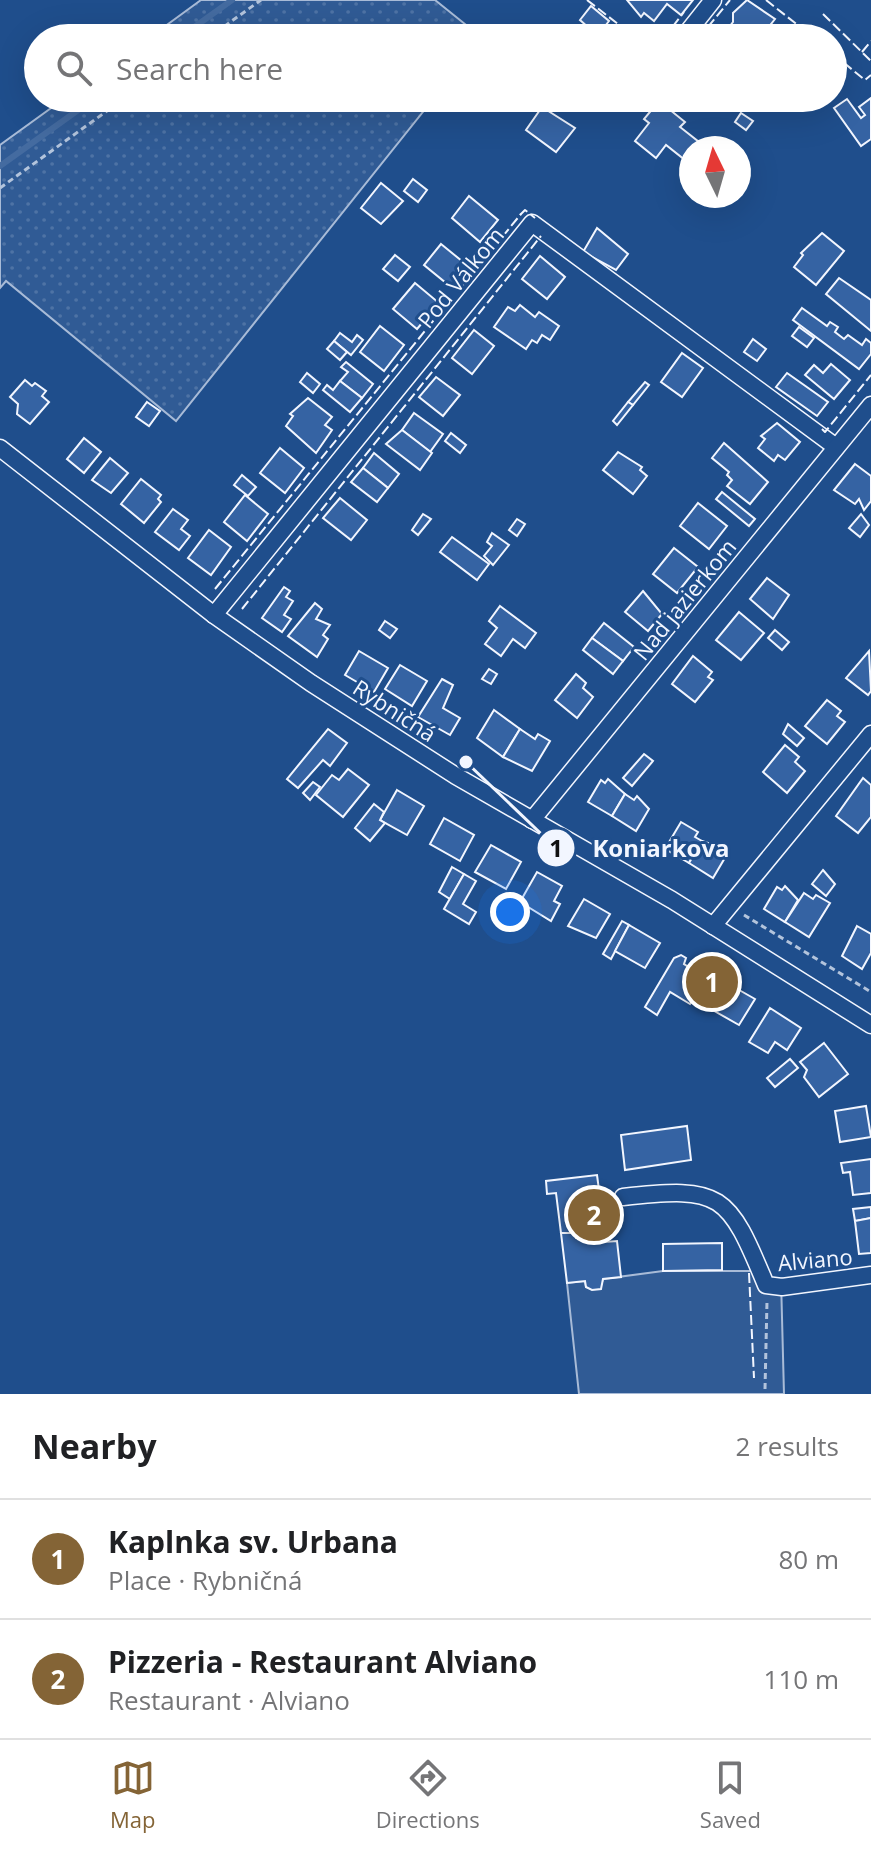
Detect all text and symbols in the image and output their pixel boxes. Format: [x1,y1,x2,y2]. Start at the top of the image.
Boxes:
search box [24,24,847,112]
icon: search [52,46,96,90]
text: Search here [116,48,283,89]
north arrow [679,136,751,208]
street label: Pod Válkom [410,220,510,334]
street label: Nad jazierkom [626,532,742,666]
street label: Rybničná [348,672,442,748]
callout: Koniarkova [536,824,745,872]
text: 1 [549,831,563,864]
text: Koniarkova [592,831,730,864]
your location [490,892,530,932]
pin: 1 [686,952,738,1012]
pin: 2 [568,1185,620,1245]
street label: Alviano [776,1241,854,1277]
text: Nearby [32,1423,157,1469]
text: 2 results [736,1428,839,1464]
text: Kaplnka sv. Urbana [108,1521,398,1562]
text: 1 [51,1541,65,1577]
text: 80 m [778,1541,839,1577]
text: Place · Rybničná [108,1562,302,1598]
text: Pizzeria - Restaurant Alviano [108,1641,537,1682]
text: 2 [51,1661,65,1697]
text: 110 m [764,1661,839,1697]
text: Restaurant · Alviano [108,1682,350,1718]
tab: Map [110,1756,156,1834]
tab: Directions [376,1756,480,1834]
tab: Saved [700,1756,761,1834]

